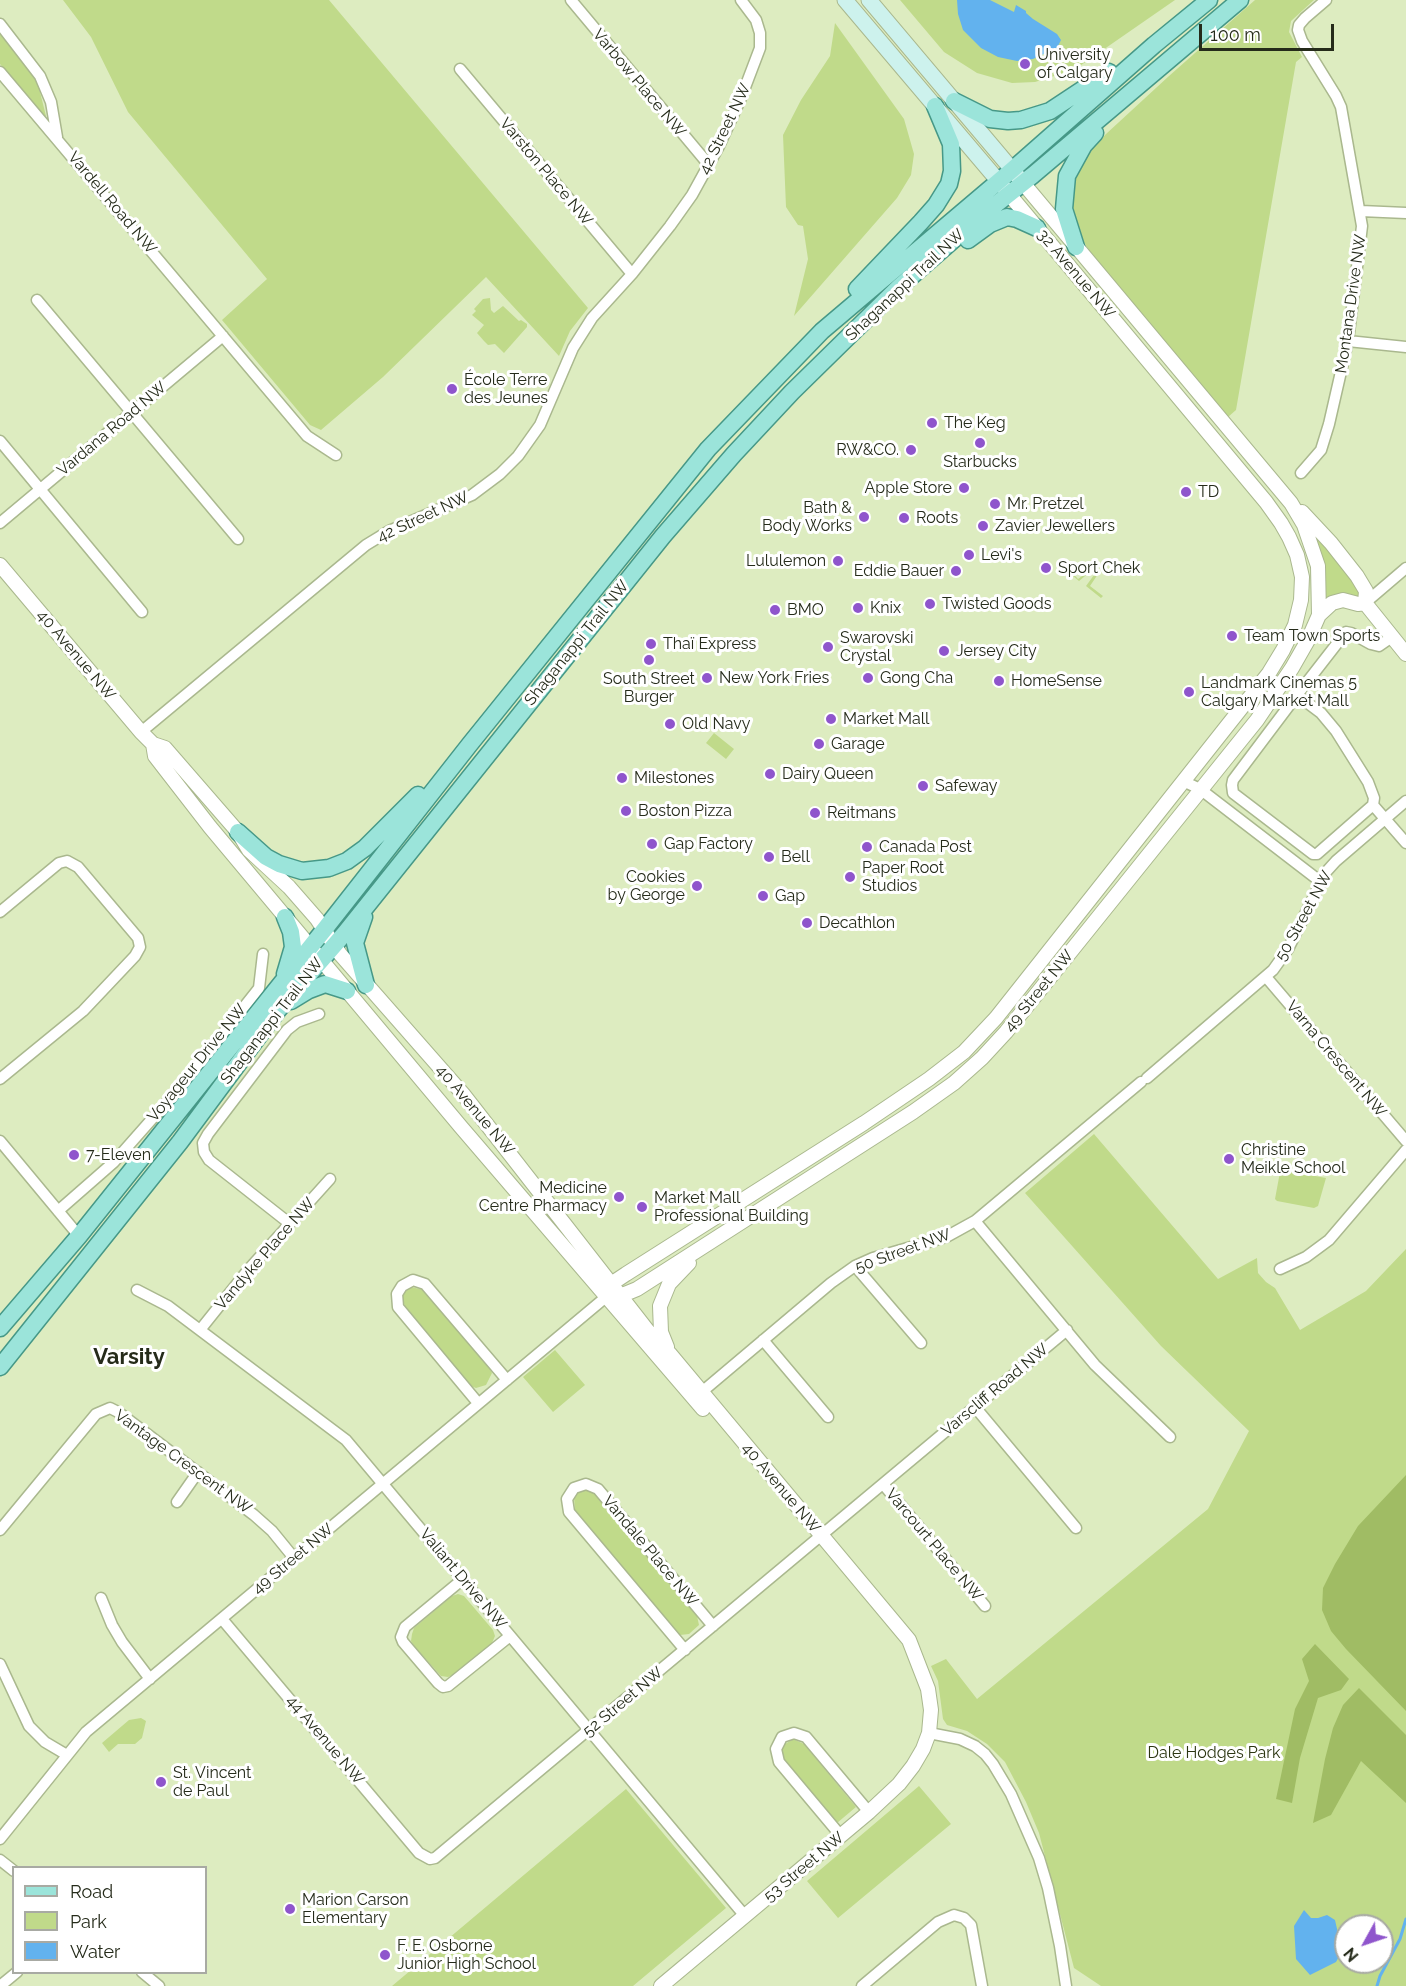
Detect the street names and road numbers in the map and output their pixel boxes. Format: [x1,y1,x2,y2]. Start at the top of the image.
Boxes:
street label: Varbow Place NW [588,25,690,141]
street label: 42 Street NW [695,80,755,178]
street label: Varston Place NW [495,114,597,230]
street label: Vardell Road NW [64,148,160,258]
street label: Shaganappi Trail NW [842,225,968,345]
street label: 32 Avenue NW [1033,226,1119,322]
street label: Montana Drive NW [1332,233,1370,375]
street label: Vardana Road NW [54,378,170,480]
street label: 42 Street NW [374,487,472,547]
street label: Shaganappi Trail NW [521,577,633,709]
street label: 40 Avenue NW [33,606,119,704]
street label: 50 Street NW [1271,868,1337,964]
street label: 49 Street NW [1000,946,1078,1036]
street label: Shaganappi Trail NW [217,954,327,1088]
street label: Varna Crescent NW [1282,997,1390,1121]
street label: Voyageur Drive NW [144,1000,250,1126]
street label: 40 Avenue NW [432,1061,518,1159]
street label: Vandyke Place NW [211,1194,319,1314]
street label: 50 Street NW [853,1225,953,1277]
street label: Varscliff Road NW [938,1340,1052,1440]
street label: Vantage Crescent NW [111,1406,255,1518]
street label: 40 Avenue NW [738,1439,824,1537]
street label: Varcourt Place NW [881,1485,987,1605]
street label: Vandale Place NW [598,1492,702,1610]
street label: 49 Street NW [249,1520,337,1598]
street label: Valiant Drive NW [415,1525,511,1633]
street label: 52 Street NW [579,1663,667,1741]
street label: 44 Avenue NW [282,1691,368,1789]
street label: 53 Street NW [760,1828,848,1906]

